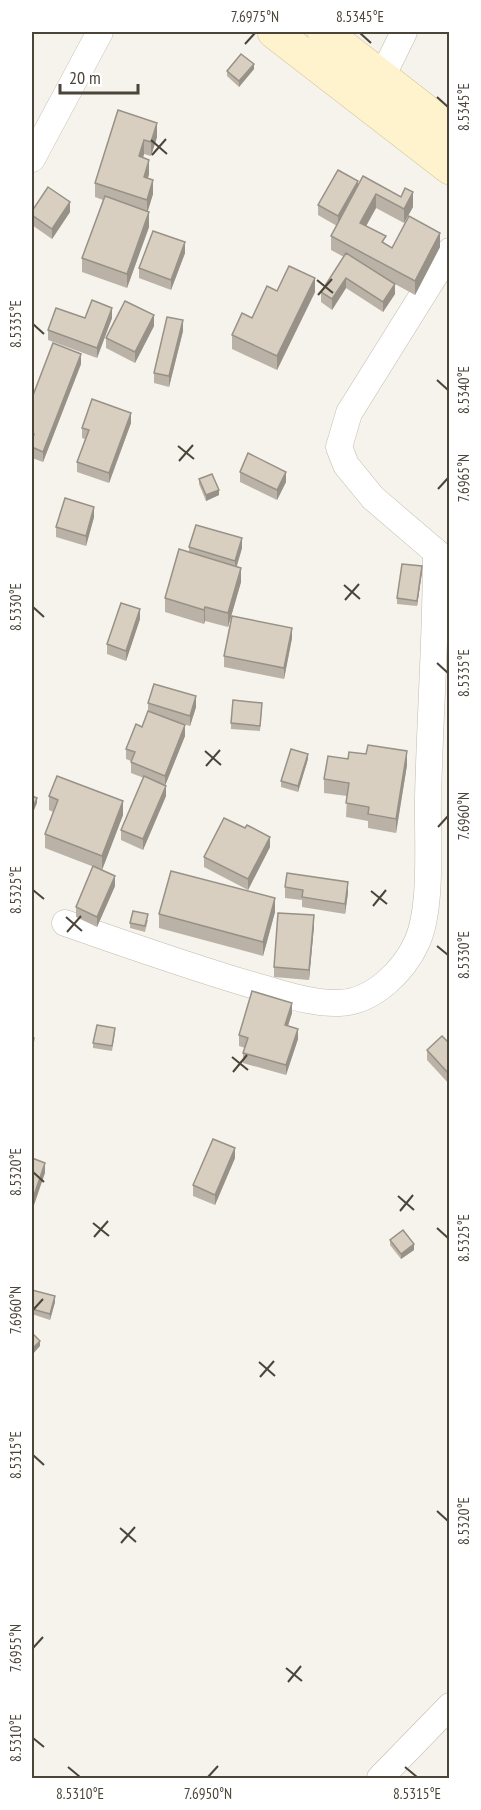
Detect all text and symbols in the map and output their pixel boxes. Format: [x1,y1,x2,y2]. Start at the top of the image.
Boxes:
text: 7.6975°N [231,7,279,26]
text: 8.5345°E [336,7,384,26]
scale bar [60,57,138,95]
text: 20 m [69,66,101,89]
text: 8.5345°E [454,83,473,131]
text: 8.5335°E [6,300,25,348]
text: 8.5340°E [454,366,473,414]
text: 7.6965°N [454,454,473,502]
text: 8.5330°E [6,583,25,631]
text: 8.5335°E [454,649,473,697]
text: 7.6960°N [454,792,473,840]
text: 8.5325°E [6,866,25,914]
text: 8.5330°E [454,931,473,979]
text: 8.5320°E [6,1148,25,1196]
text: 8.5325°E [454,1214,473,1262]
text: 7.6960°N [6,1286,25,1334]
text: 8.5315°E [6,1431,25,1479]
text: 8.5320°E [454,1497,473,1545]
text: 7.6955°N [6,1624,25,1672]
text: 8.5310°E [6,1714,25,1762]
text: 8.5310°E [56,1784,104,1803]
text: 7.6950°N [184,1784,232,1803]
text: 8.5315°E [393,1784,441,1803]

